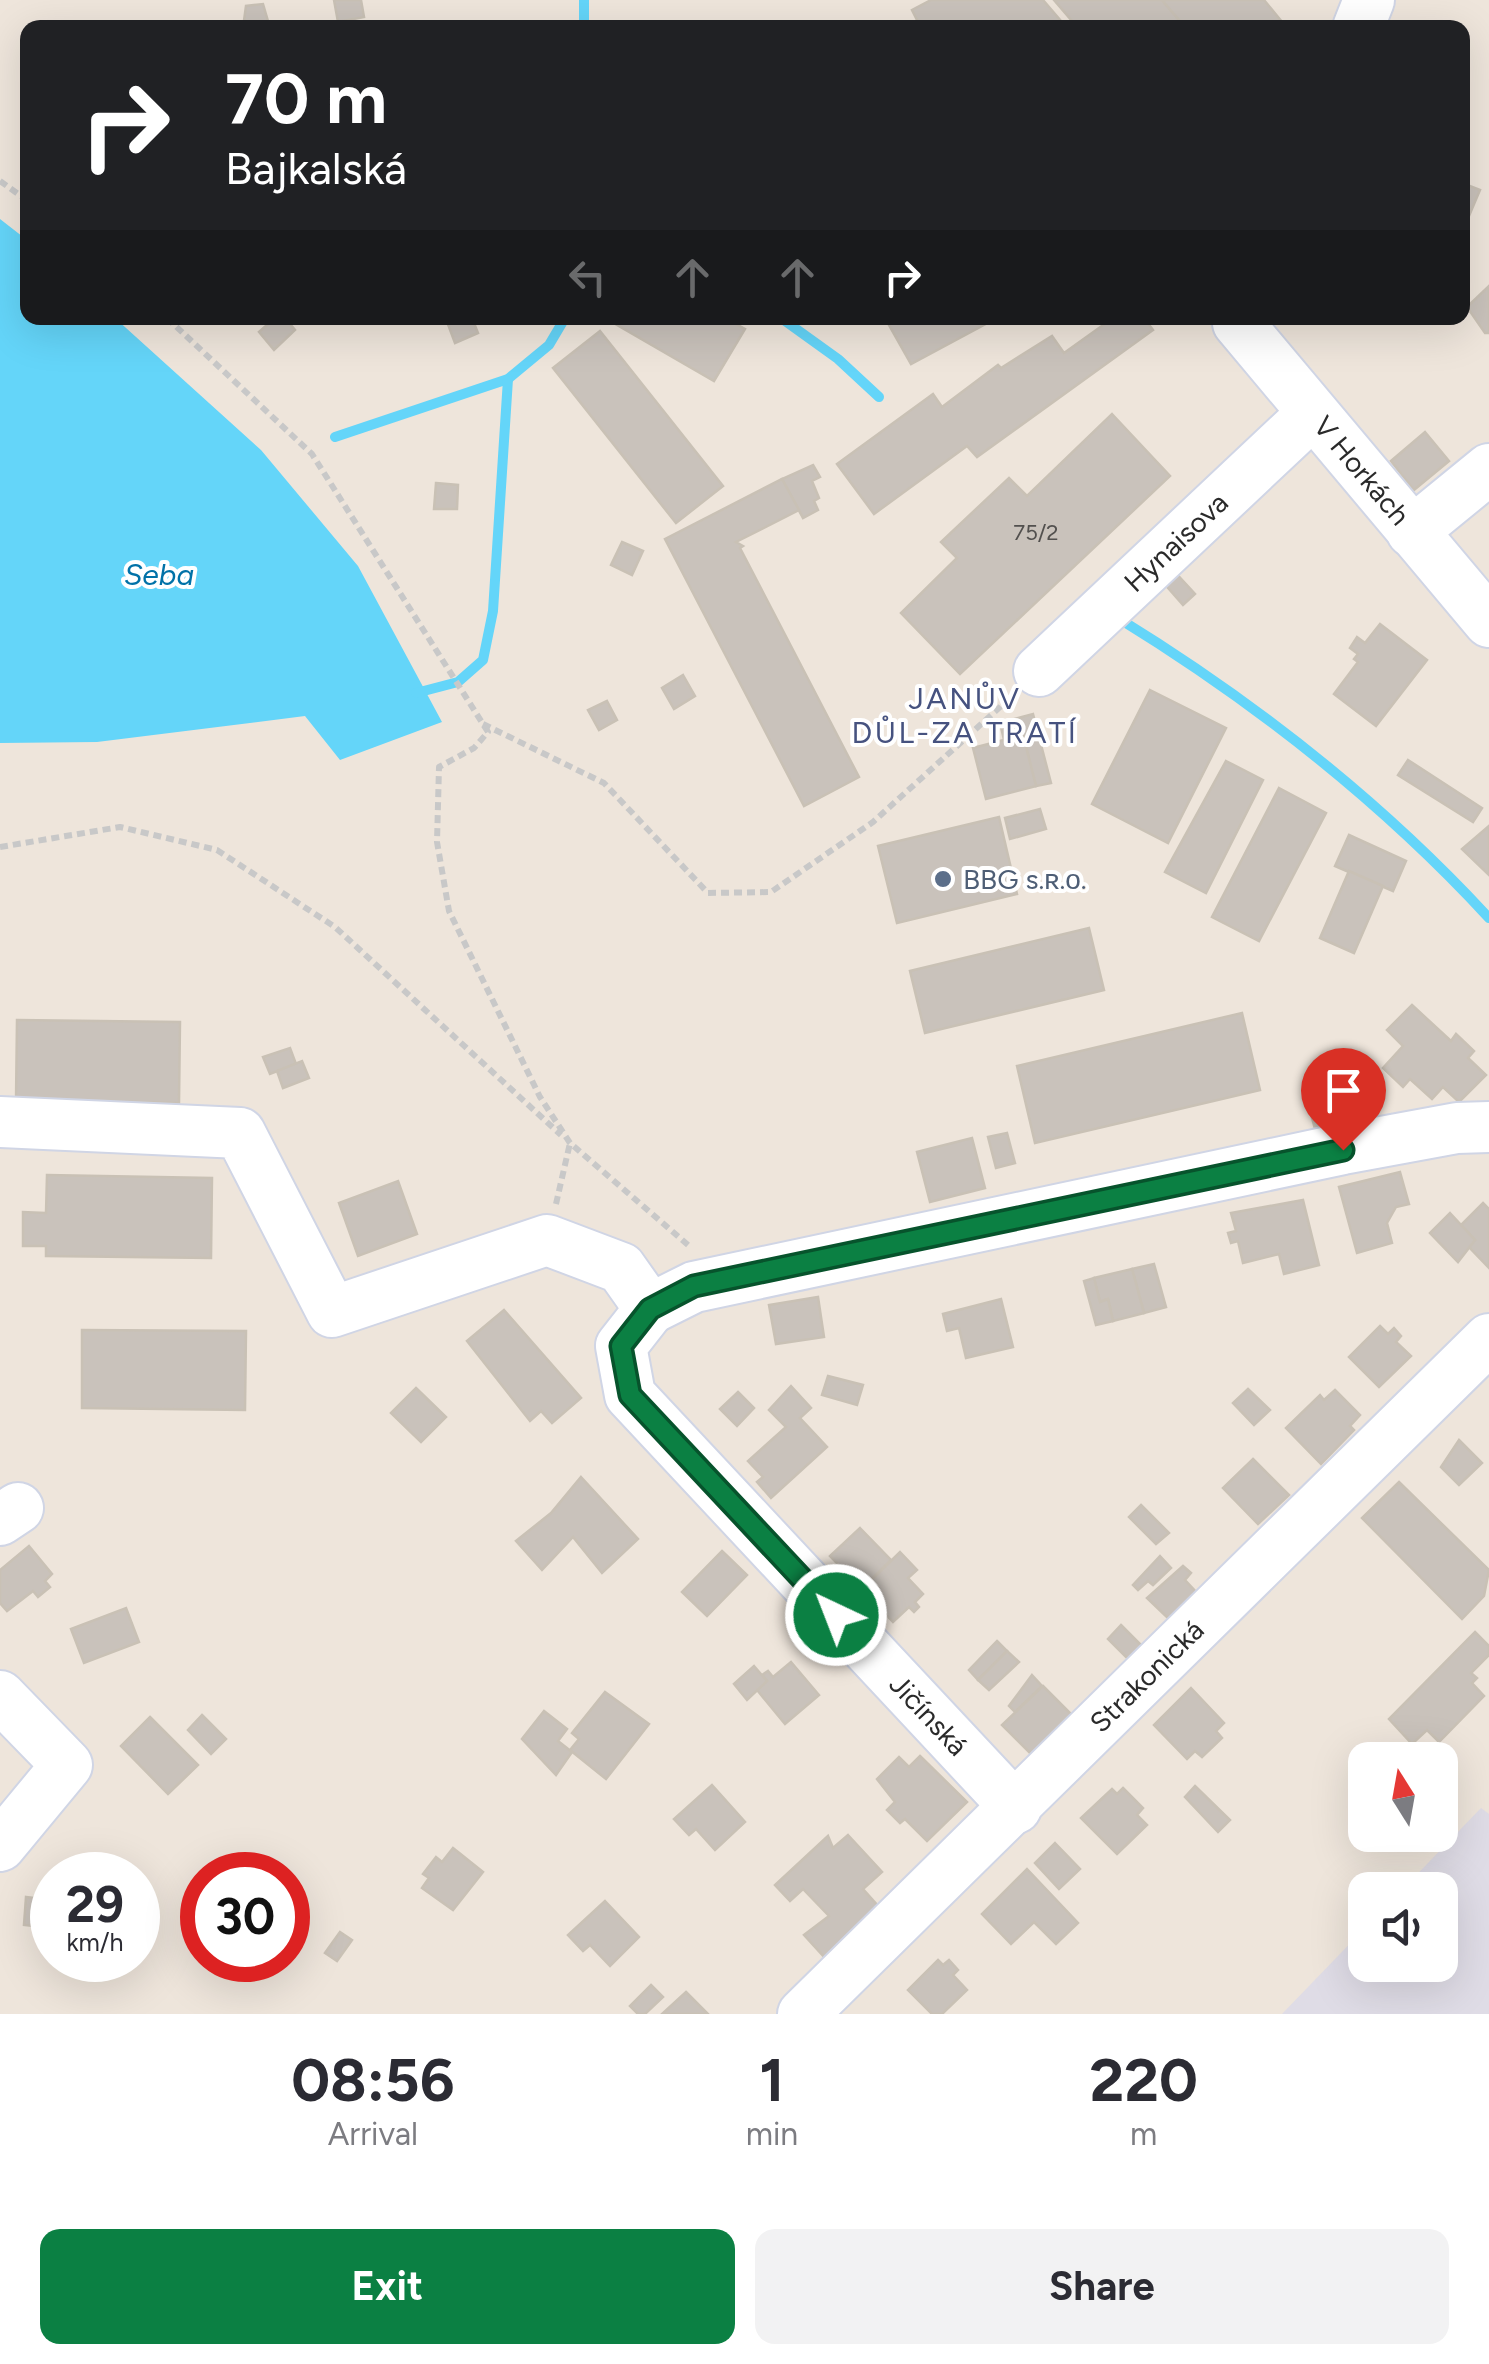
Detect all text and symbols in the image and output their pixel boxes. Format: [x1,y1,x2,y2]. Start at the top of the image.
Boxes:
text: 70 m [225,56,387,141]
icon: right [60,60,190,190]
text: Bajkalská [225,141,407,195]
icon: left [560,250,615,305]
icon: ahead [665,250,720,305]
icon: ahead [770,250,825,305]
icon: right [875,250,930,305]
street label: V Horkách [1307,409,1417,532]
street label: Hynaisova [1117,485,1235,599]
house number: 75/2 [1013,519,1059,546]
water label: Seba [124,556,194,593]
district label: JANŮV DŮL-ZA TRATÍ [852,680,1078,751]
place label: BBG s.ʀ.ᴏ. [963,862,1087,896]
marker: BBG s.ʀ.ᴏ. [932,868,954,890]
pin [1301,1048,1386,1151]
icon: arrive [1316,1063,1371,1118]
position arrow [784,1563,888,1667]
street label: Strakonická [1083,1613,1210,1739]
street label: Jičínská [883,1667,975,1762]
north arrow [1348,1742,1458,1852]
map controls [1348,1742,1458,1982]
speed limit sign: 30 [180,1852,310,1982]
button: sound [1348,1872,1458,1982]
text: 29 [66,1874,124,1935]
text: km/h [66,1927,124,1957]
text: 08:56 [291,2044,455,2116]
text: 1 [759,2044,785,2116]
text: 220 [1089,2044,1198,2116]
text: Arrival [328,2115,418,2153]
text: min [746,2115,798,2153]
text: m [1130,2115,1157,2153]
button: Exit [40,2229,735,2344]
button: Share [755,2229,1449,2344]

